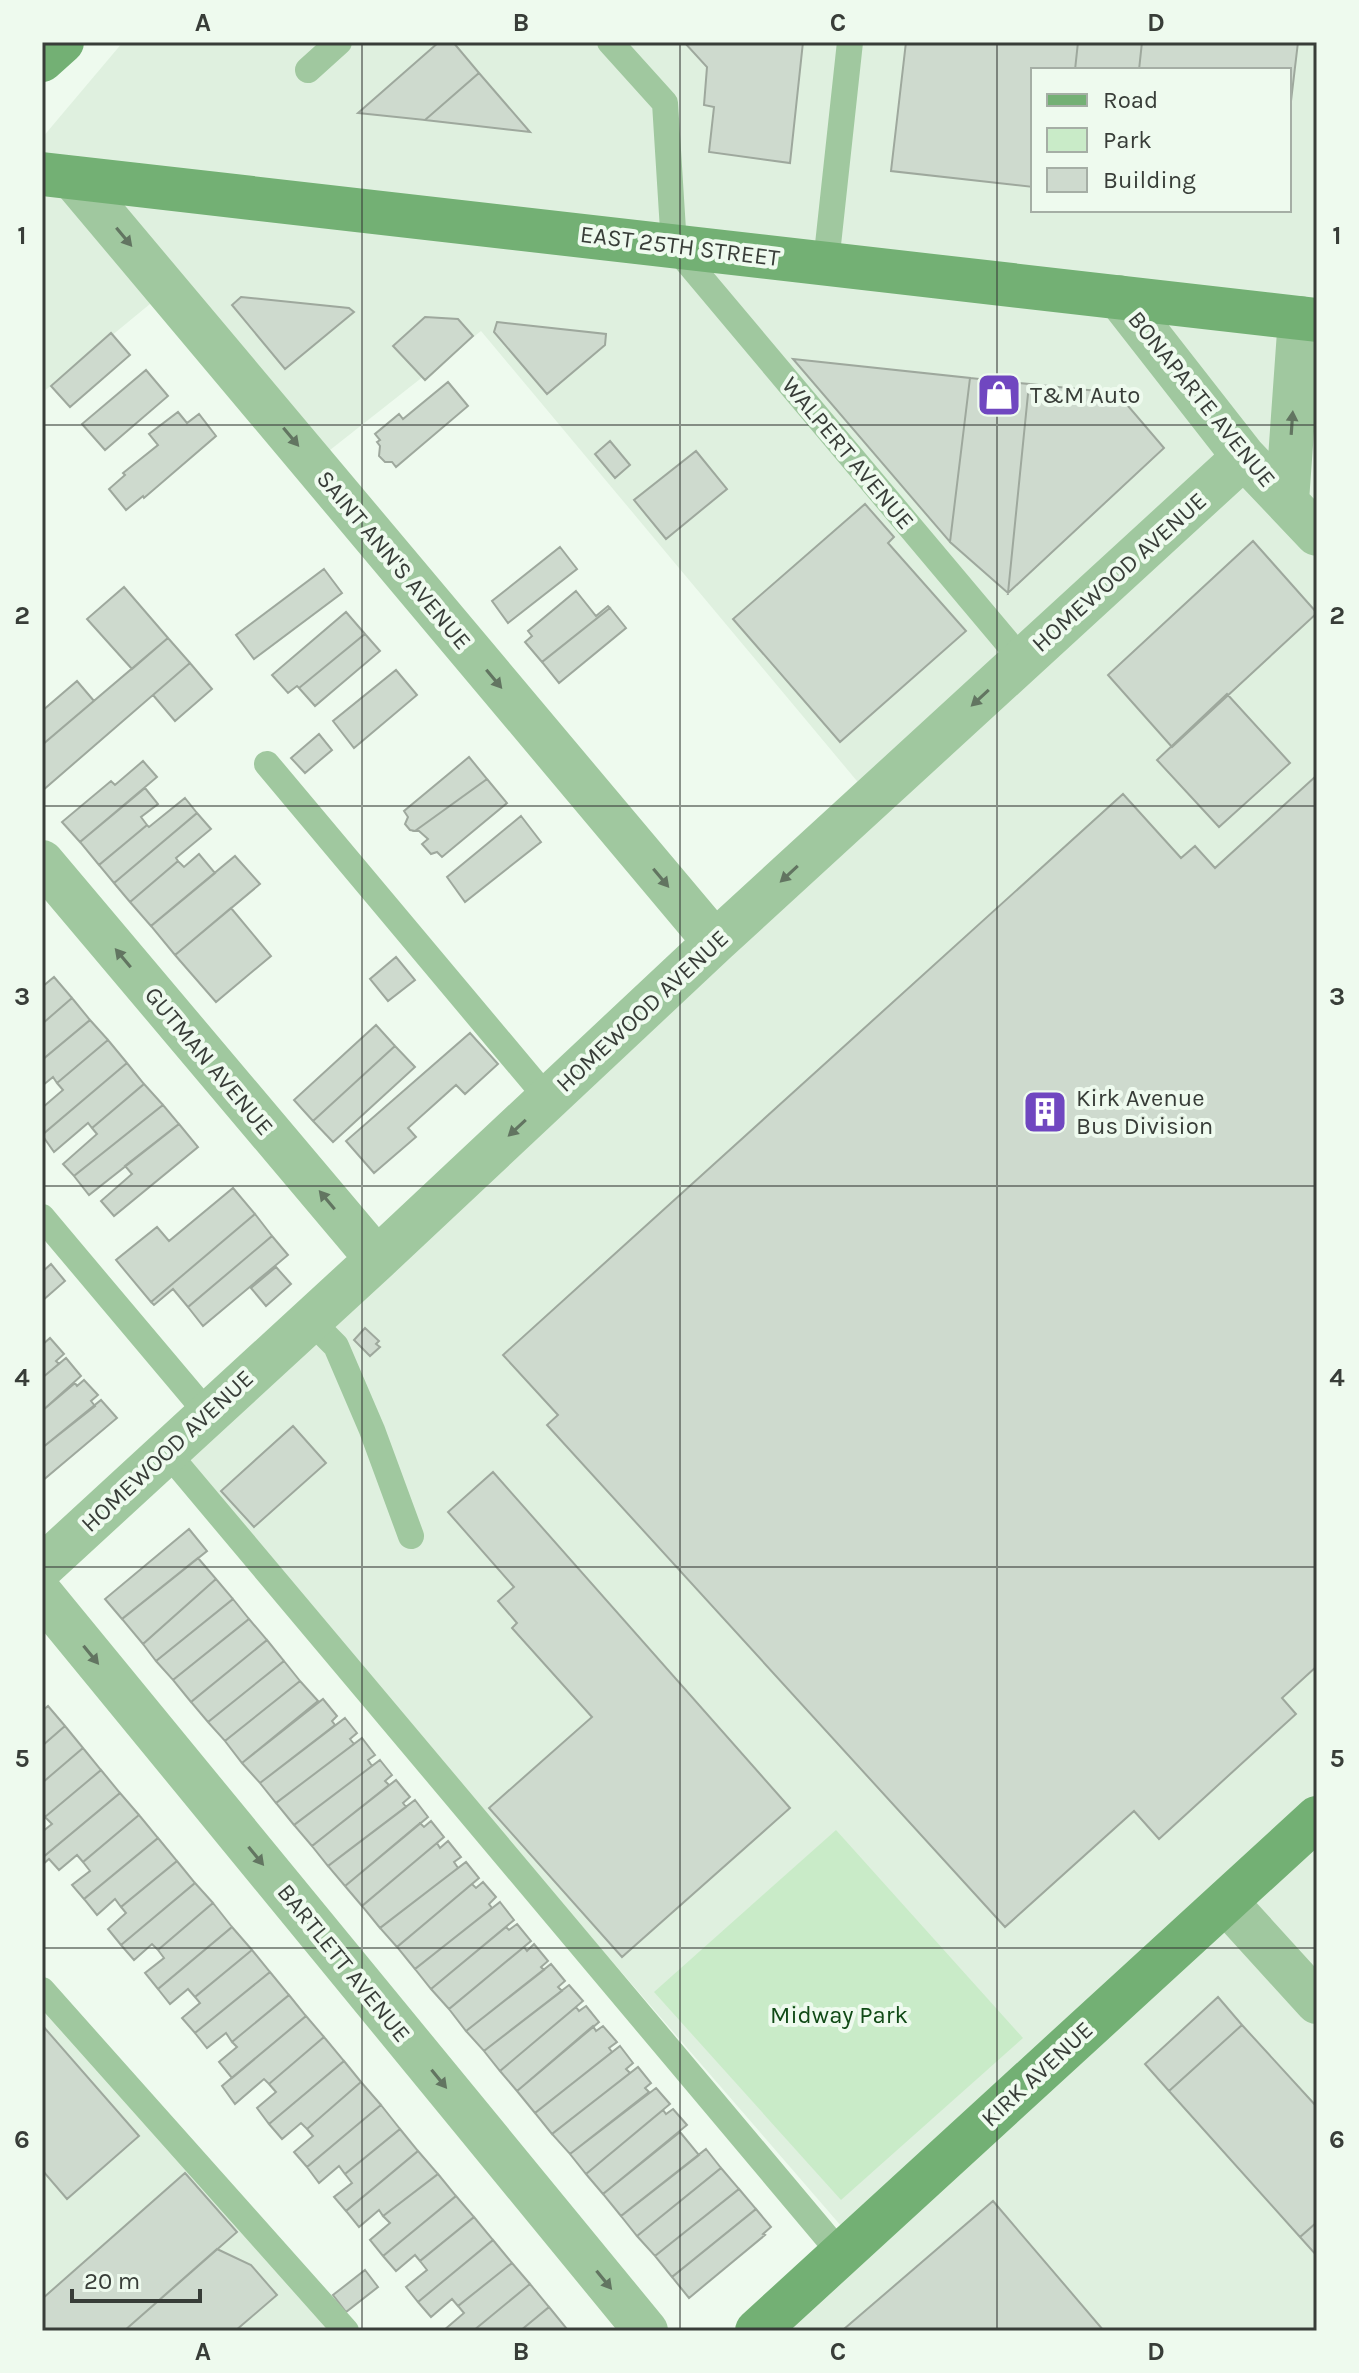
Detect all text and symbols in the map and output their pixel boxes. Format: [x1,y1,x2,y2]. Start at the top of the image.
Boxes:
text: A [195,7,211,38]
text: B [513,7,529,38]
text: C [830,7,846,38]
text: D [1147,7,1165,38]
legend [1031,68,1291,212]
text: Road [1103,86,1158,114]
text: Park [1103,126,1152,154]
text: Building [1103,166,1196,194]
text: 1 [17,220,27,251]
street label: EAST 25TH STREET [579,220,781,272]
text: 1 [1332,220,1342,251]
one-way arrow [115,227,132,247]
street label: BONAPARTE AVENUE [1122,305,1282,493]
street label: WALPERT AVENUE [776,371,920,535]
shop icon: T&M Auto [975,371,1023,419]
place label: T&M Auto [1030,381,1140,409]
one-way arrow [1286,410,1299,435]
one-way arrow [282,426,299,446]
street label: SAINT ANN'S AVENUE [311,465,477,655]
street label: HOMEWOOD AVENUE [1026,486,1212,658]
text: 2 [14,600,30,631]
text: 2 [1329,600,1345,631]
one-way arrow [485,668,502,688]
one-way arrow [971,689,990,707]
one-way arrow [780,865,799,883]
one-way arrow [652,867,669,887]
street label: HOMEWOOD AVENUE [550,924,734,1098]
one-way arrow [115,949,132,969]
text: 3 [14,981,30,1012]
street label: GUTMAN AVENUE [139,981,279,1141]
text: 3 [1329,981,1345,1012]
place label: Kirk Avenue Bus Division [1076,1084,1213,1140]
building icon: Kirk Avenue Bus Division [1021,1088,1069,1136]
one-way arrow [508,1119,527,1137]
one-way arrow [319,1190,336,1210]
text: 4 [14,1362,30,1393]
text: 4 [1329,1362,1345,1393]
street label: HOMEWOOD AVENUE [75,1364,259,1538]
one-way arrow [83,1645,100,1666]
text: 5 [14,1743,30,1774]
text: 5 [1329,1743,1345,1774]
one-way arrow [248,1846,265,1867]
street label: BARTLETT AVENUE [272,1878,416,2048]
park label: Midway Park [770,2001,908,2029]
street label: KIRK AVENUE [976,2015,1098,2133]
one-way arrow [430,2069,447,2089]
text: 6 [14,2124,30,2155]
text: 6 [1329,2124,1345,2155]
scale bar [72,2253,200,2303]
text: 20 m [84,2267,140,2295]
one-way arrow [595,2270,612,2290]
text: A [195,2336,211,2367]
text: B [513,2336,529,2367]
text: C [830,2336,846,2367]
text: D [1147,2336,1165,2367]

